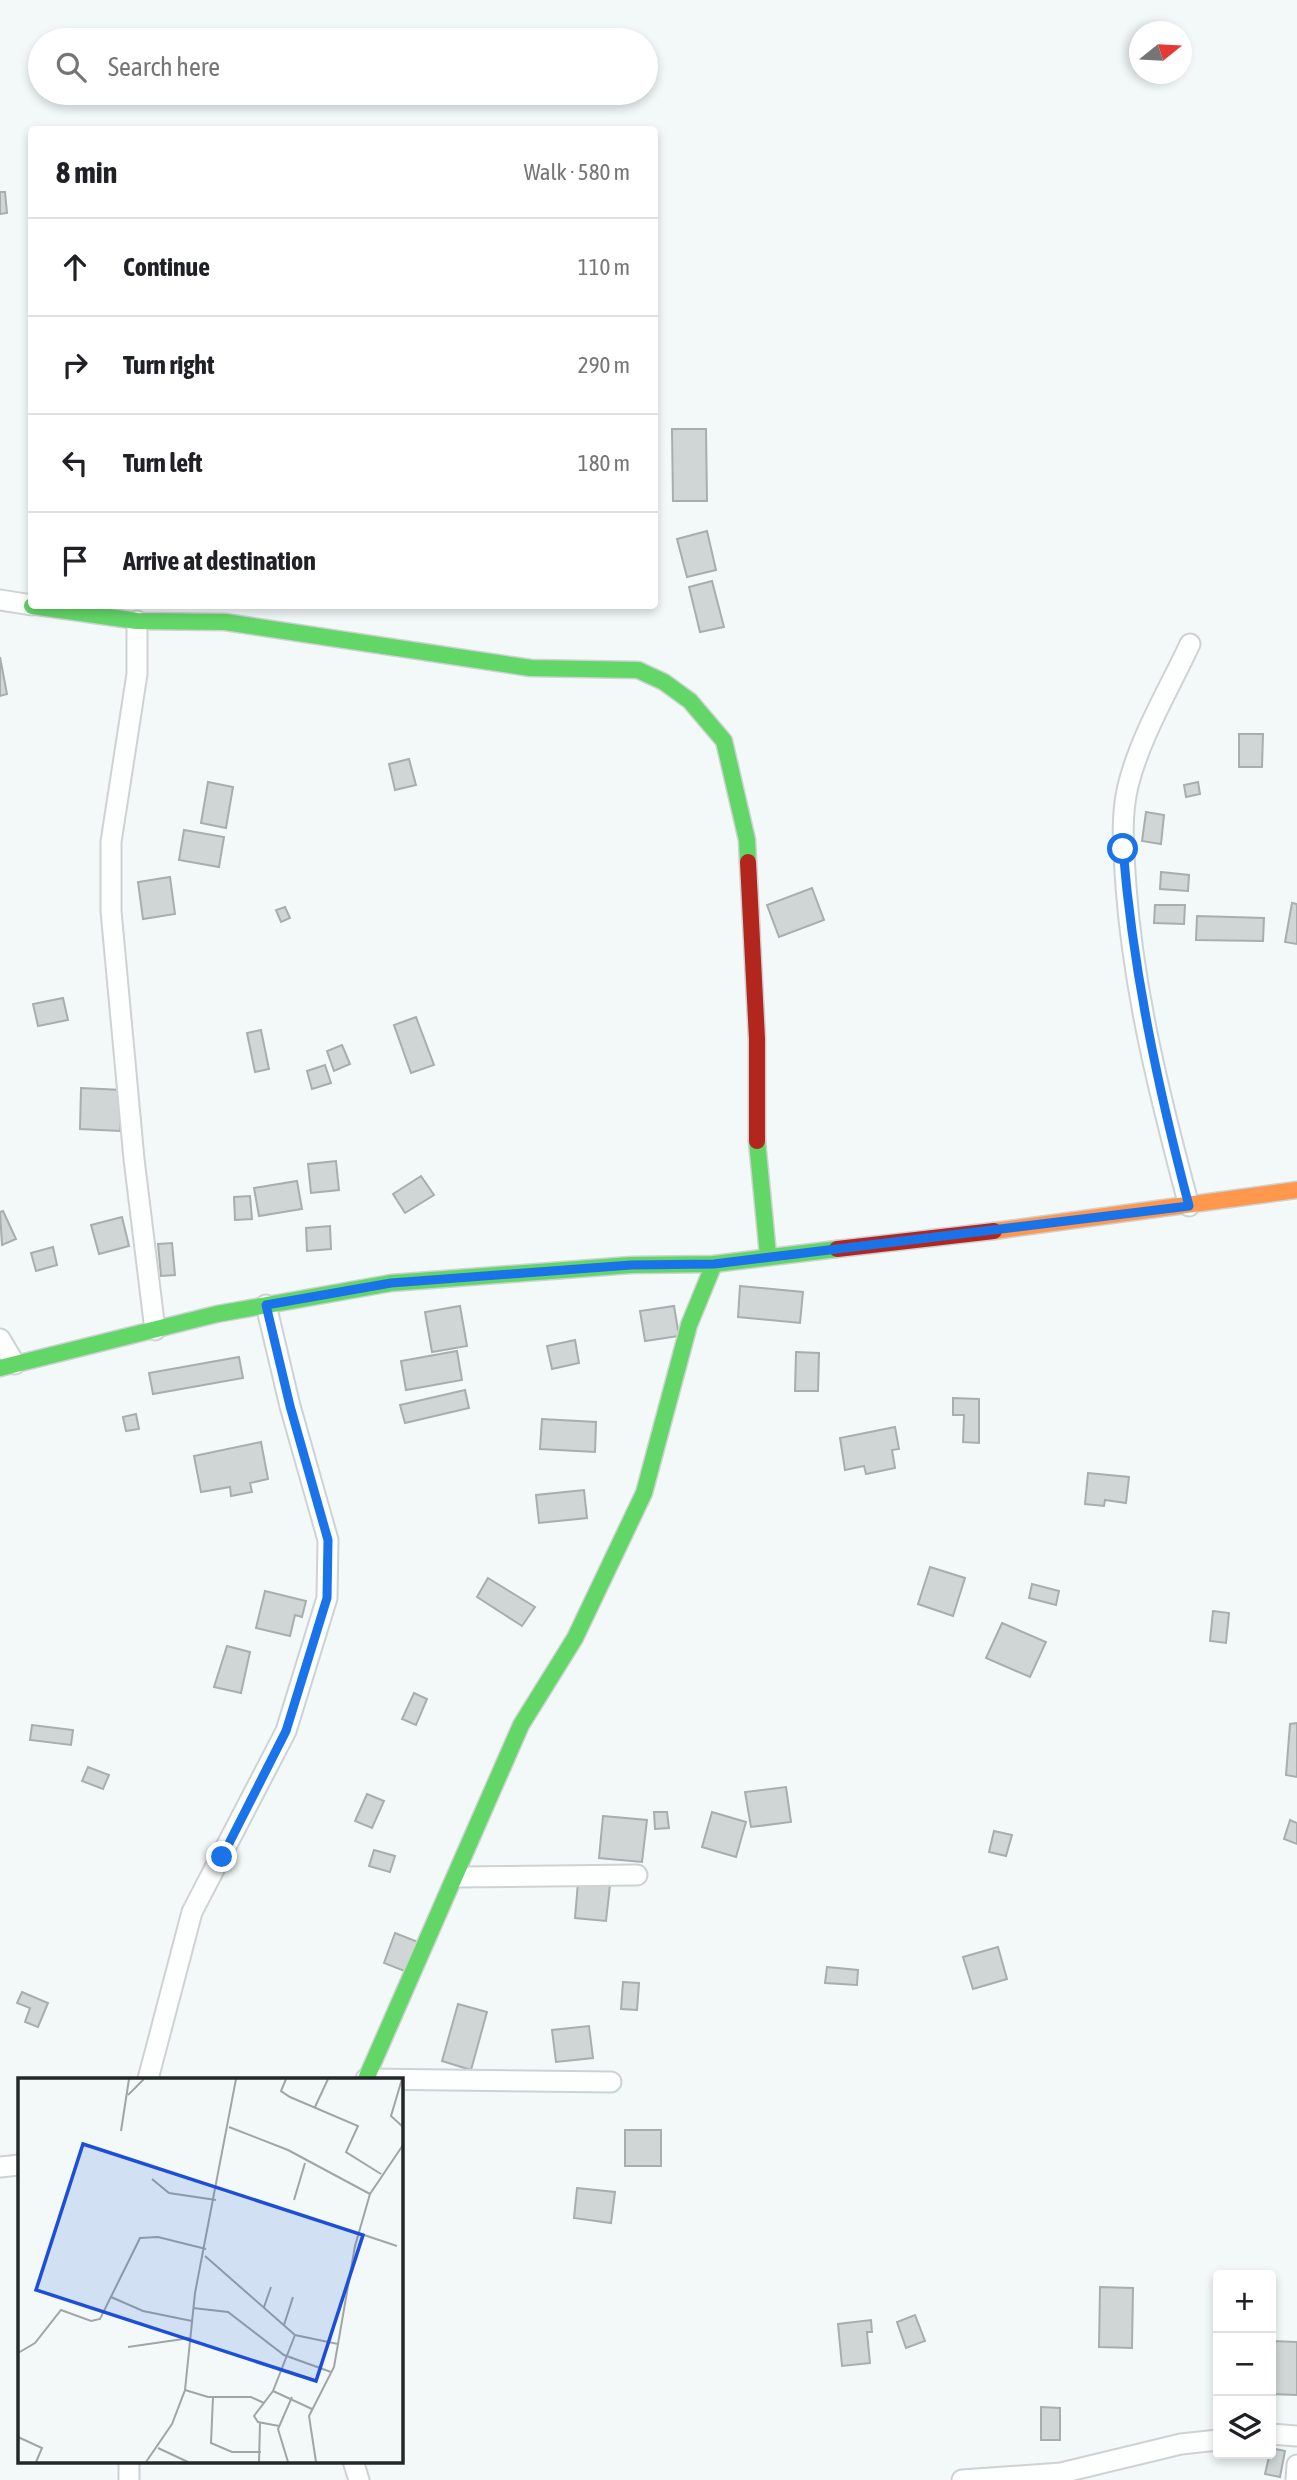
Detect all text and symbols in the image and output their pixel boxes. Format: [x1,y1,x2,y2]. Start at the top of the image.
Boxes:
north arrow [1129,21,1192,84]
search box [28,28,658,105]
icon: search [52,48,90,86]
text: Search here [108,52,220,82]
text: 8 min [56,155,117,189]
text: Walk · 580 m [524,159,630,185]
icon: ahead [56,248,94,286]
text: Continue [123,252,210,282]
text: 110 m [578,254,630,280]
icon: right [56,346,94,384]
text: Turn right [123,350,214,380]
text: 290 m [578,352,630,378]
icon: left [56,444,94,482]
text: Turn left [123,448,203,478]
text: 180 m [578,450,630,476]
icon: arrive [56,542,94,580]
text: Arrive at destination [123,546,316,576]
route start [1107,833,1138,864]
route end [206,1841,237,1872]
inset map [18,2078,402,2462]
map controls [1213,2270,1276,2459]
button: + [1213,2270,1276,2333]
button: − [1213,2333,1276,2396]
button: layers [1213,2396,1276,2459]

